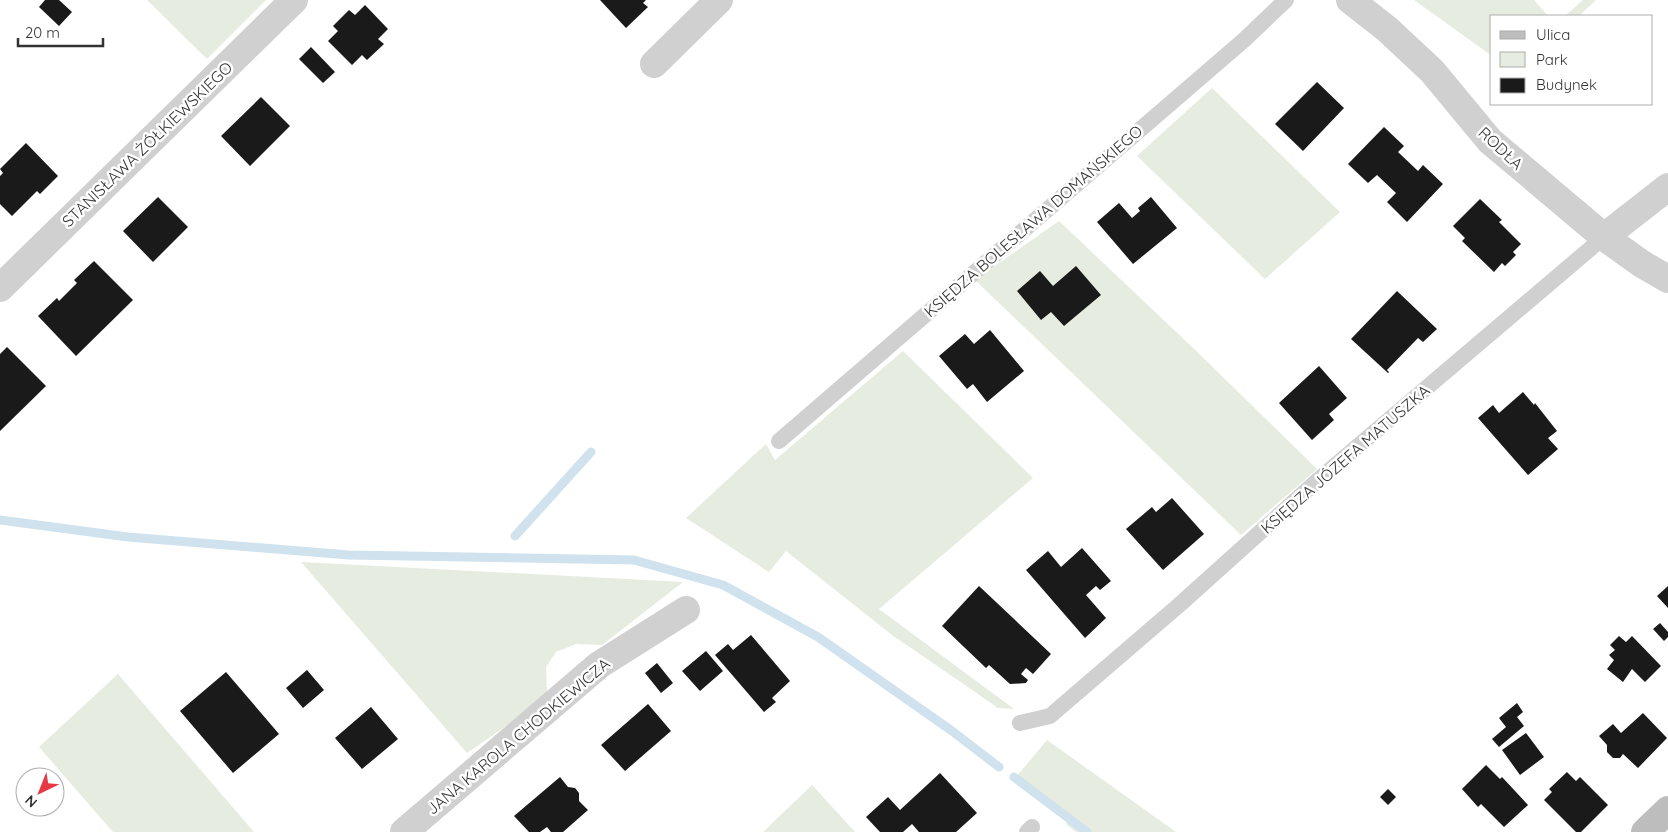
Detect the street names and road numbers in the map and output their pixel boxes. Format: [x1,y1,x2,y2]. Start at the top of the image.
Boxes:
street label: STANISŁAWA ŻÓŁKIEWSKIEGO [58,57,236,231]
street label: KSIĘDZA BOLESŁAWA DOMAŃSKIEGO [920,121,1146,321]
street label: RODŁA [1474,122,1528,174]
street label: KSIĘDZA JÓZEFA MATUSZKA [1256,380,1434,538]
street label: JANA KAROLA CHODKIEWICZA [422,653,614,819]

